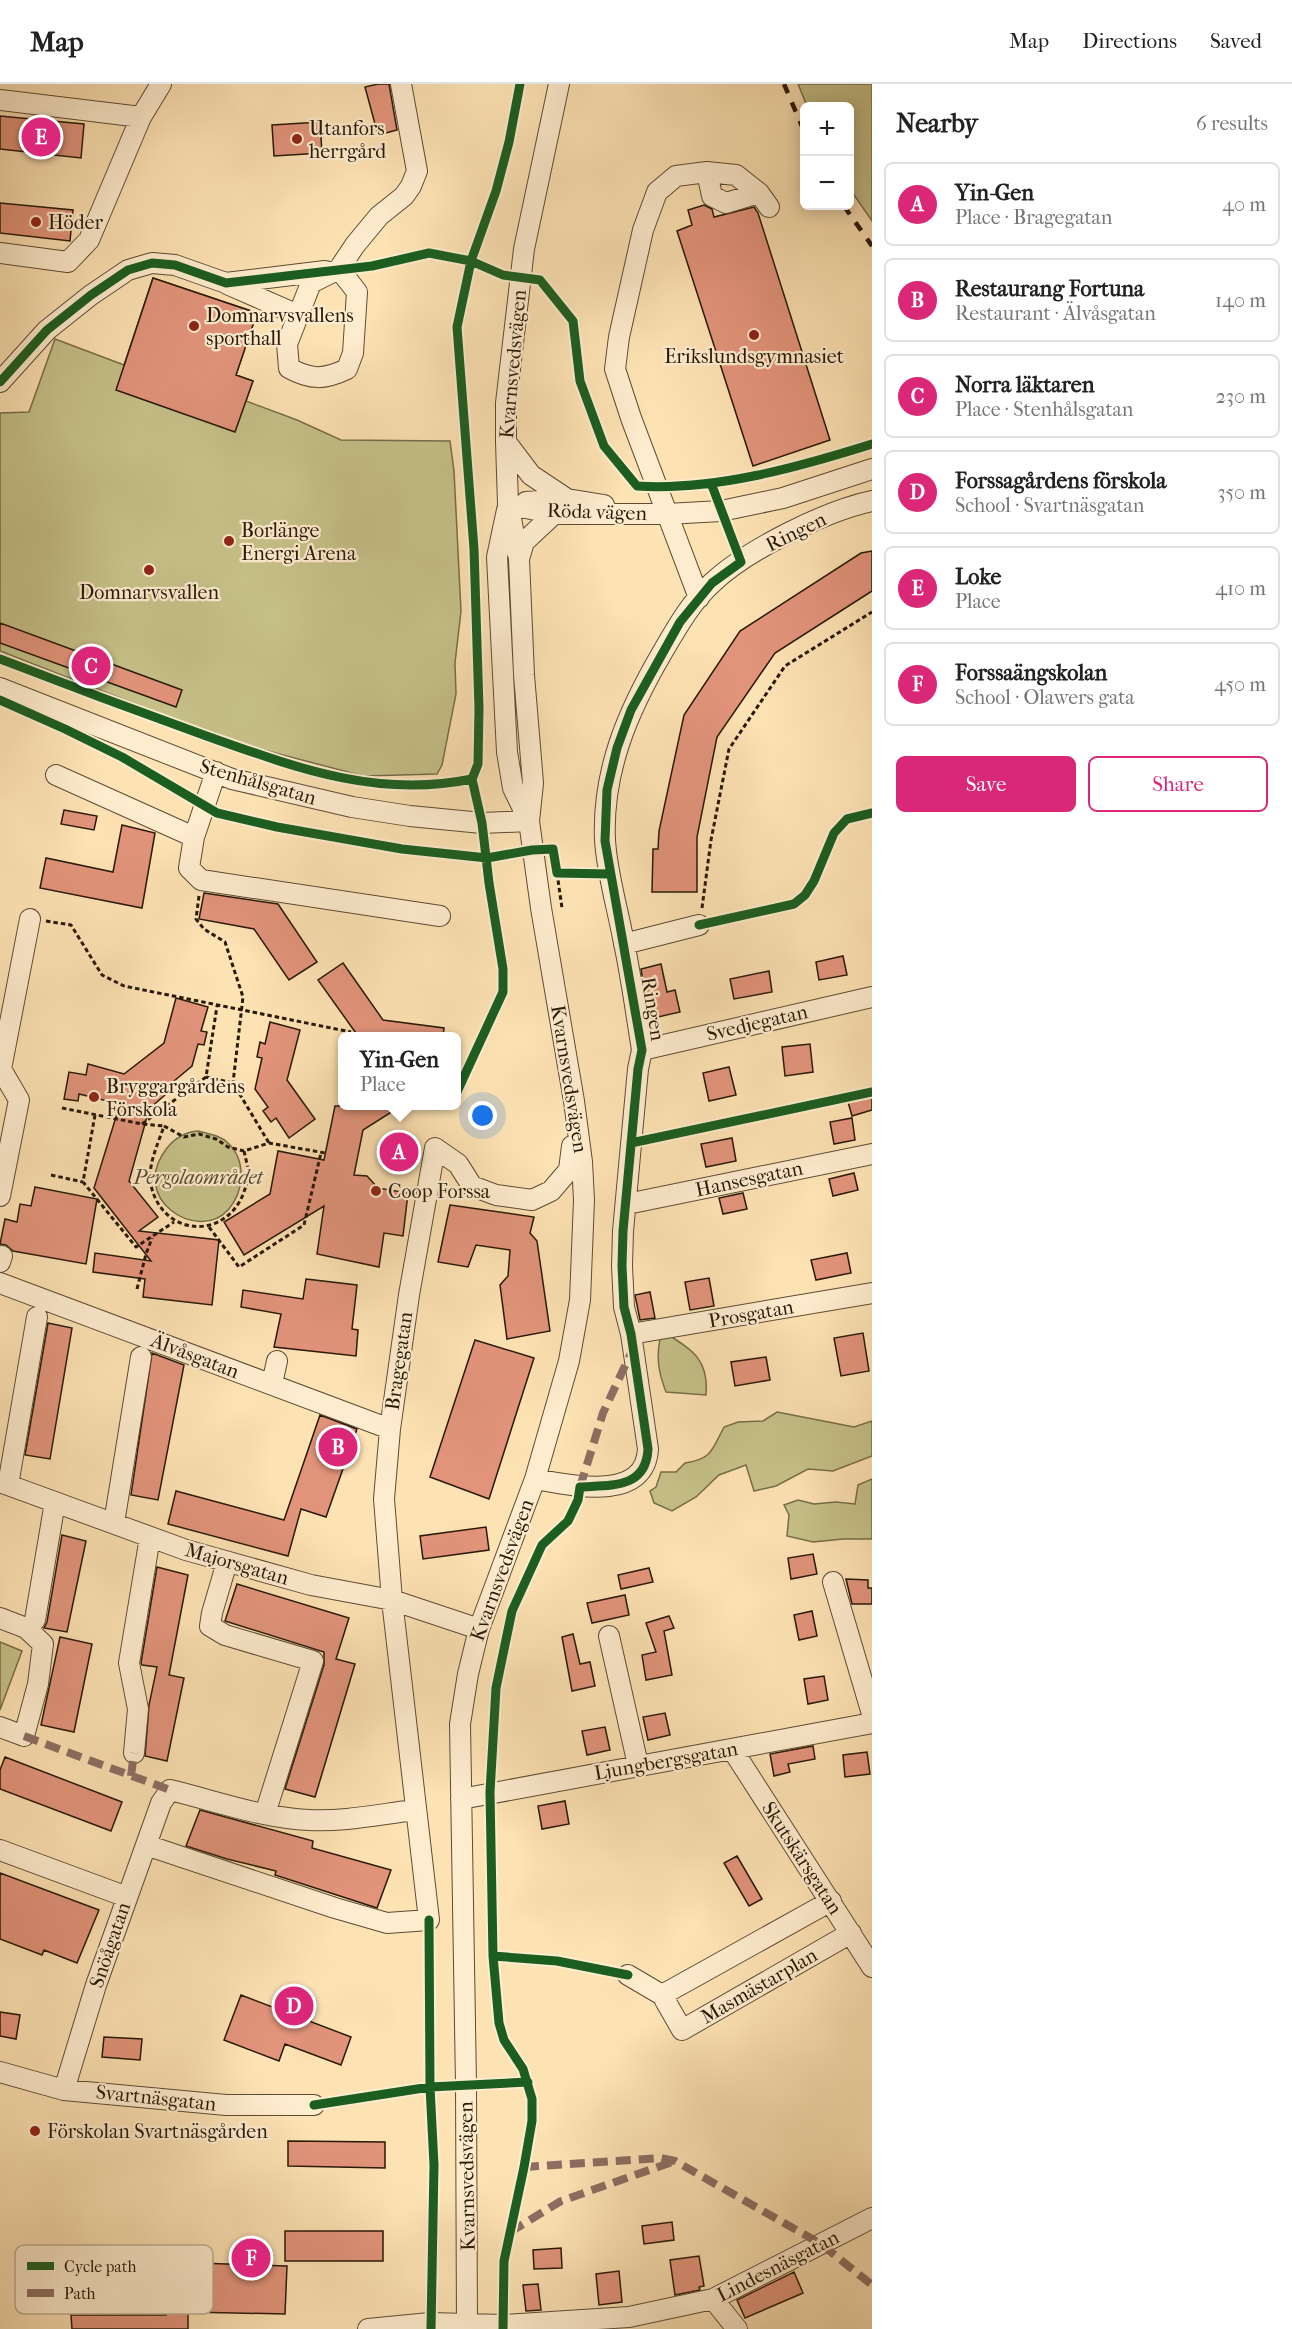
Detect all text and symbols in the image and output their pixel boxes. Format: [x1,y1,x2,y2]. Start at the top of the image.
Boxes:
text: Map [30,25,84,58]
text: Map [1009,29,1049,53]
text: Directions [1082,29,1177,53]
text: Saved [1210,29,1262,53]
map controls [800,102,854,210]
button: + [800,102,854,156]
text: Nearby [896,108,978,139]
text: 6 results [1196,112,1268,135]
pin: E [22,115,60,160]
place label: Utanfors herrgård [309,117,387,163]
marker: Utanfors herrgård [290,132,304,146]
button: − [800,156,854,210]
text: Yin-Gen [955,180,1034,206]
text: A [911,193,924,216]
text: 40 m [1222,193,1266,216]
text: Place · Bragegatan [955,206,1112,229]
place label: Höder [48,211,103,234]
marker: Höder [29,215,43,229]
text: Restaurang Fortuna [955,276,1144,302]
street label: Kvarnsvedsvägen [495,288,531,439]
text: B [911,289,924,312]
text: 140 m [1215,289,1266,312]
text: Restaurant · Älvåsgatan [955,302,1156,325]
place label: Domnarvsvallens sporthall [206,304,354,350]
marker: Domnarvsvallens sporthall [187,319,201,333]
marker: Erikslundsgymnasiet [747,328,761,342]
place label: Erikslundsgymnasiet [664,345,844,368]
text: Norra läktaren [955,372,1094,398]
text: C [911,385,924,408]
text: 230 m [1216,385,1266,408]
text: Place · Stenhålsgatan [955,398,1133,421]
text: Forssagårdens förskola [955,468,1167,494]
text: D [910,481,925,504]
text: 350 m [1217,481,1266,504]
text: School · Svartnäsgatan [955,494,1144,517]
street label: Röda vägen [547,499,648,525]
street label: Ringen [762,507,830,556]
place label: Borlänge Energi Arena [241,519,357,565]
marker: Borlänge Energi Arena [222,534,236,548]
marker: Domnarvsvallen [142,563,156,577]
text: Loke [955,564,1001,590]
text: E [911,577,924,600]
text: 410 m [1215,577,1266,600]
place label: Domnarvsvallen [79,581,219,604]
text: Place [955,590,1001,613]
pin: C [72,644,110,688]
text: Forssaängskolan [955,660,1107,686]
text: F [912,673,923,696]
text: 450 m [1214,673,1266,696]
text: School · Olawers gata [955,686,1135,709]
street label: Stenhålsgatan [197,754,319,810]
button: Save [896,756,1076,812]
button: Share [1088,756,1268,812]
street label: Ringen [637,975,669,1043]
street label: Svedjegatan [704,1000,810,1046]
street label: Kvarnsvedsvägen [546,1003,592,1155]
popup [338,1032,461,1110]
text: Yin-Gen [360,1047,439,1073]
text: Place [360,1073,406,1096]
place label: Bryggargårdens Förskola [106,1075,245,1121]
marker: Bryggargårdens Förskola [87,1090,101,1104]
your location [468,1101,497,1130]
pin: A [380,1130,418,1174]
street label: Hansesgatan [693,1156,805,1202]
park label: Pergolaområdet [132,1166,265,1189]
place label: Coop Forssa [388,1180,491,1203]
marker: Coop Forssa [369,1184,383,1198]
street label: Prosgatan [707,1295,796,1333]
street label: Bragegatan [381,1310,417,1412]
street label: Älvåsgatan [147,1327,243,1383]
pin: B [318,1424,358,1470]
street label: Kvarnsvedsvägen [466,1495,539,1644]
street label: Majorsgatan [183,1538,292,1590]
street label: Ljungbergsgatan [592,1737,740,1785]
street label: Skutskärsgatan [757,1797,847,1919]
street label: Snöågatan [85,1899,135,1991]
street label: Masmästarplan [697,1943,822,2029]
pin: D [274,1984,314,2028]
street label: Svartnäsgatan [95,2080,218,2116]
street label: Kvarnsvedsvägen [454,2101,480,2251]
place label: Förskolan Svartnäsgården [47,2120,268,2143]
marker: Förskolan Svartnäsgården [28,2124,42,2138]
street label: Lindesnäsgatan [713,2225,843,2307]
pin: F [232,2236,270,2280]
legend [15,2245,213,2314]
text: Cycle path [64,2257,136,2276]
text: Path [64,2284,96,2303]

